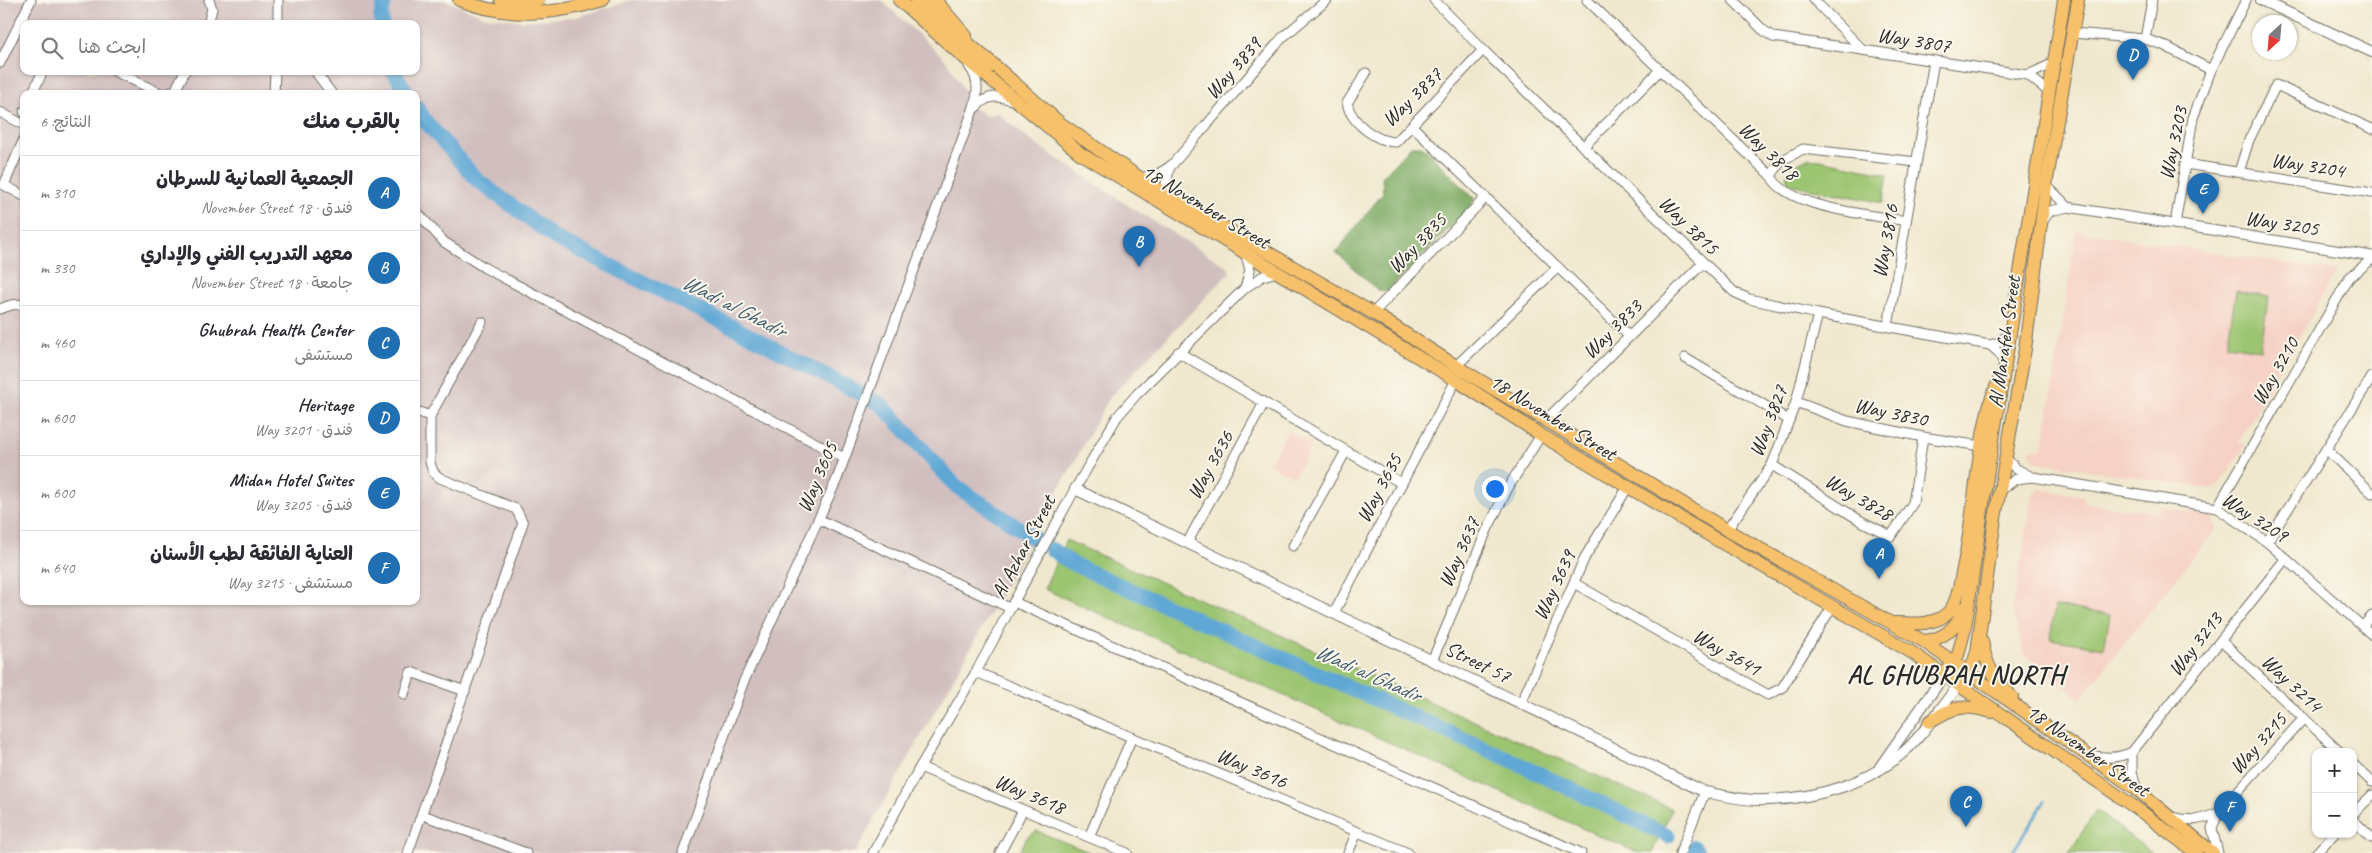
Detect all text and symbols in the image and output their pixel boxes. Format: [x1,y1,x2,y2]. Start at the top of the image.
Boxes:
north arrow [2252,15,2297,60]
search box [20,20,420,75]
street label: Way 3807 [1875,21,1954,59]
street label: Way 3839 [1199,30,1268,104]
icon: search [38,34,66,62]
text: ابحث هنا [78,35,146,59]
pin: D [2117,39,2149,80]
street label: Way 3837 [1376,61,1449,132]
street label: Way 3203 [2153,103,2194,182]
text: بالقرب منك [303,108,400,134]
text: النتائج: 6 [40,112,91,132]
street label: Way 3818 [1733,116,1806,188]
street label: Way 3204 [2269,146,2349,184]
street label: 18 November Street [1137,158,1276,255]
text: الجمعية العمانية للسرطان [156,167,353,191]
pin: E [2187,173,2219,214]
text: 310 m [40,183,74,203]
text: A [380,183,388,203]
street label: Way 3815 [1653,190,1726,261]
text: فندق · 18 November Street [201,198,353,218]
street label: Way 3816 [1866,202,1904,280]
street label: Way 3205 [2243,204,2322,242]
street label: Way 3835 [1382,206,1453,279]
pin: B [1123,226,1155,267]
text: معهد التدريب الفني والإداري [141,242,353,266]
text: 330 m [40,258,74,278]
text: B [380,258,388,278]
water label: Wadi al Ghadir [677,268,793,345]
text: جامعة · 18 November Street [190,273,353,293]
street label: Al Marafeh Street [1982,273,2026,409]
street label: Way 3833 [1577,293,1648,364]
text: Ghubrah Health Center [198,318,353,342]
street label: Way 3210 [2245,331,2306,410]
text: 460 m [40,333,74,353]
text: C [380,333,388,353]
text: مستشفى [294,345,353,365]
street label: 18 November Street [1485,368,1623,467]
street label: Way 3827 [1743,380,1794,460]
street label: Way 3830 [1852,392,1931,433]
text: Heritage [298,393,353,417]
text: 600 m [40,408,74,428]
text: D [379,408,389,428]
text: فندق · Way 3201 [255,420,353,440]
street label: Way 3636 [1181,426,1240,504]
street label: Way 3605 [791,436,844,516]
street label: Way 3635 [1350,448,1409,527]
street label: Way 3828 [1820,467,1900,528]
text: Midan Hotel Suites [229,468,353,492]
your location [1482,476,1508,502]
text: 600 m [40,483,74,503]
text: E [380,483,388,503]
street label: Way 3209 [2217,486,2294,549]
street label: Al Azhar Street [985,489,1062,603]
text: فندق · Way 3205 [255,495,353,515]
street label: Way 3637 [1432,512,1487,591]
pin: A [1863,538,1895,579]
text: العناية الفائقة لطب الأسنان [150,542,353,566]
street label: Way 3639 [1527,545,1582,624]
text: 640 m [40,558,74,578]
text: F [380,558,388,578]
text: مستشفى · Way 3215 [227,573,353,593]
street label: Way 3213 [2162,606,2229,681]
street label: Way 3641 [1688,622,1767,683]
street label: Street 57 [1441,635,1516,690]
water label: Wadi al Ghadir [1311,637,1428,710]
street label: Way 3214 [2256,648,2330,719]
district label: AL GHUBRAH NORTH [1847,658,2069,691]
street label: 18 November Street [2021,698,2156,803]
street label: Way 3215 [2224,706,2293,779]
street label: Way 3616 [1213,742,1292,795]
map controls [2312,748,2357,838]
button: + [2312,748,2357,793]
street label: Way 3618 [991,768,1071,821]
pin: C [1950,786,1982,827]
pin: F [2214,791,2246,832]
button: − [2312,793,2357,838]

